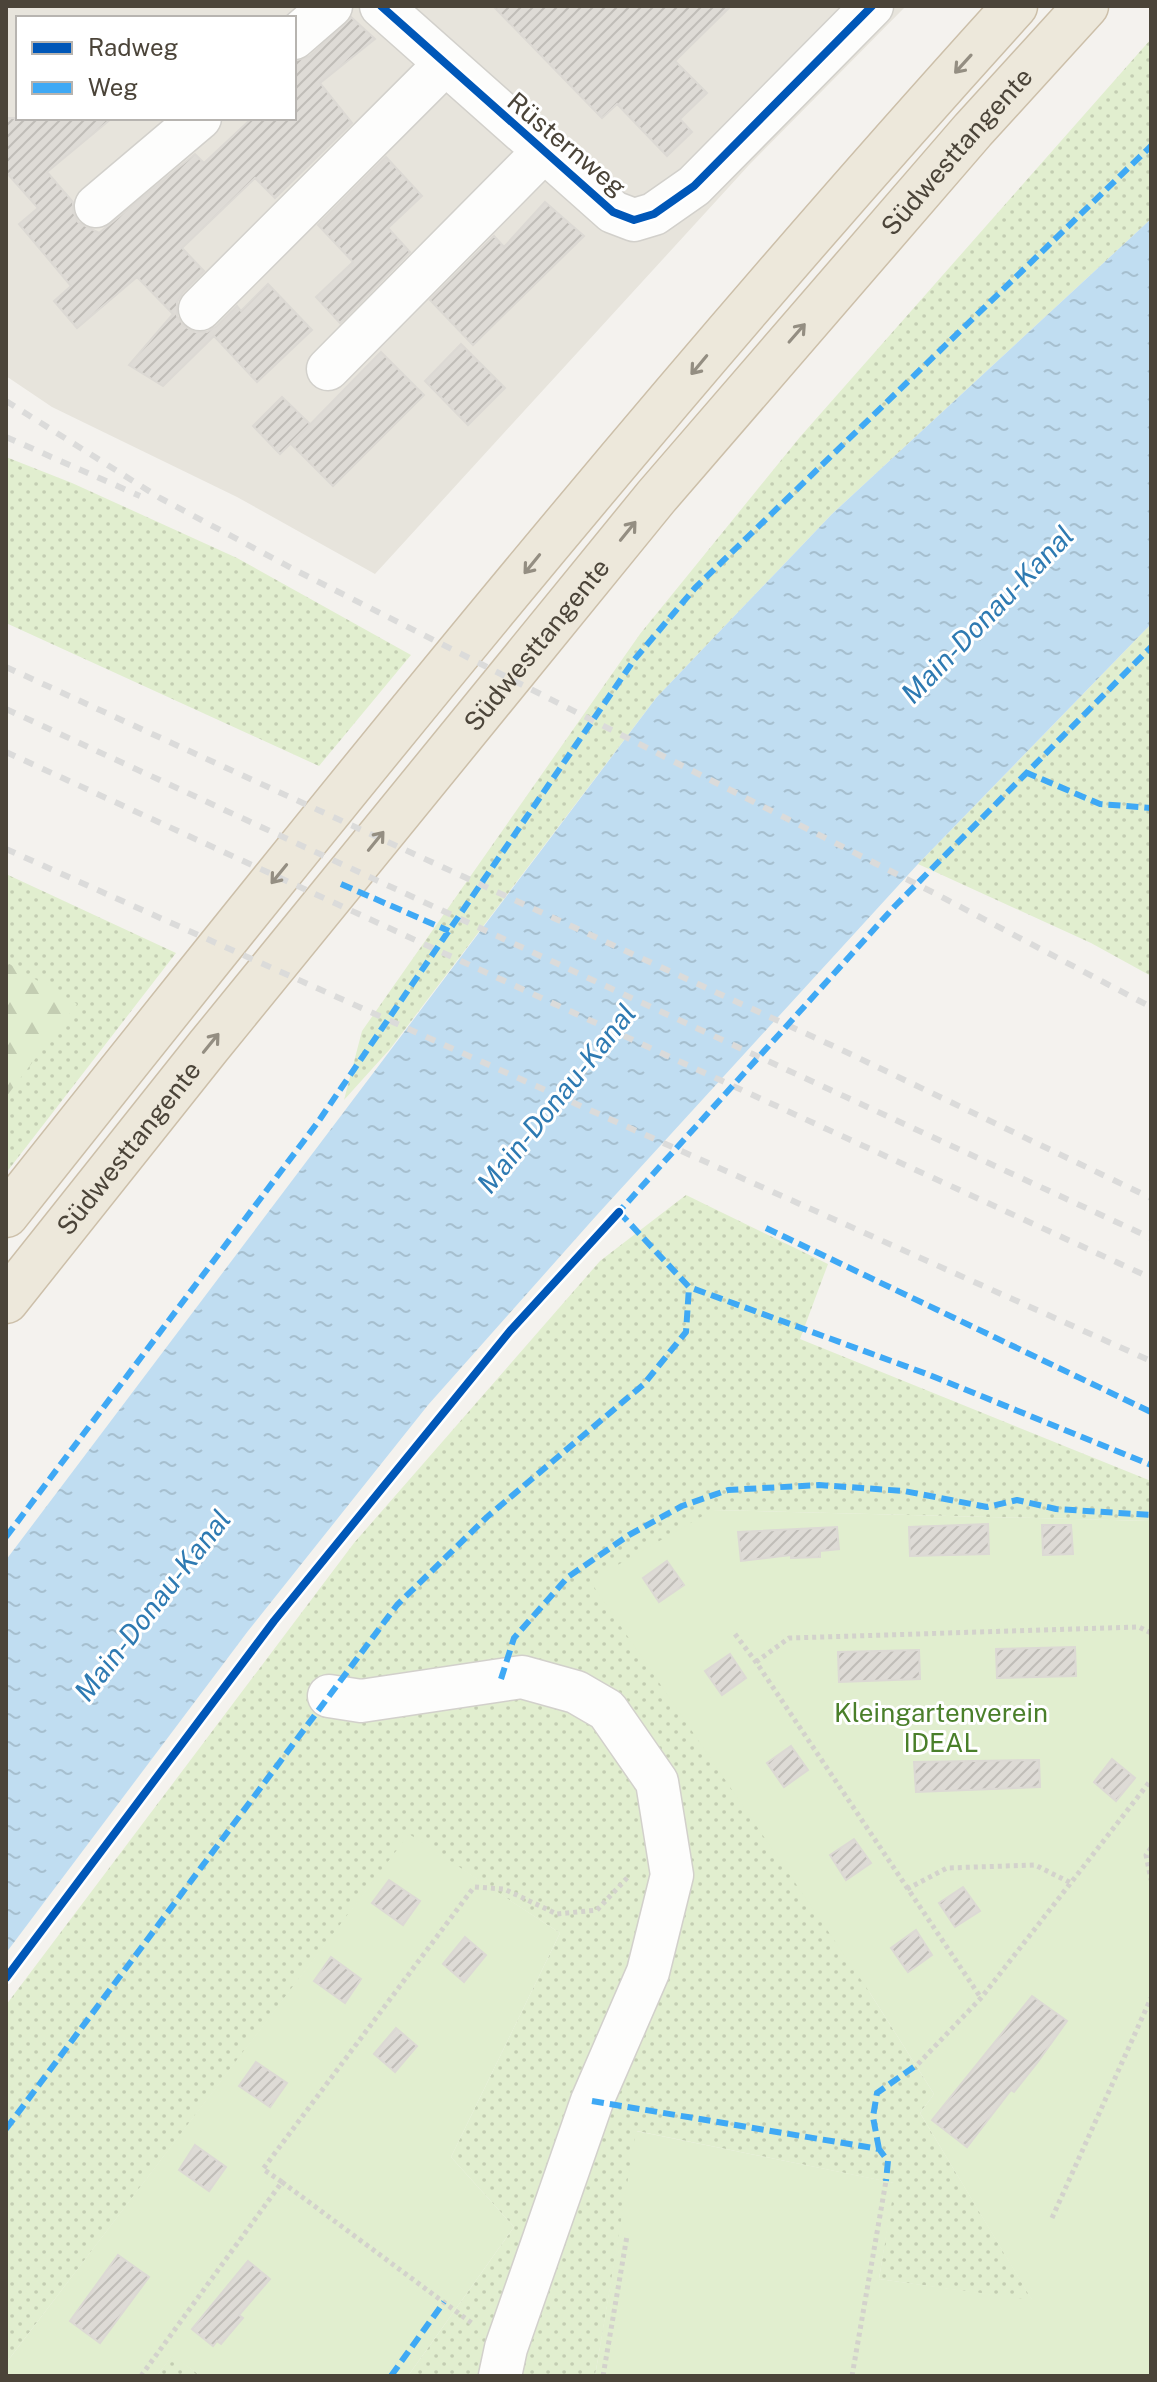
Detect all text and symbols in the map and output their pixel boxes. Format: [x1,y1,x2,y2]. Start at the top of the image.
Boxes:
legend [16,16,296,120]
text: Radweg [88,33,179,61]
one-way arrow [954,53,972,73]
street label: Südwesttangente [874,61,1038,241]
text: Weg [88,73,138,101]
street label: Rüsternweg [501,85,633,203]
one-way arrow [787,323,805,344]
one-way arrow [690,354,708,375]
water label: Main-Donau-Kanal [894,518,1080,710]
one-way arrow [619,521,637,542]
street label: Südwesttangente [457,552,615,737]
one-way arrow [523,553,541,573]
one-way arrow [367,831,384,852]
one-way arrow [270,863,288,884]
water label: Main-Donau-Kanal [470,997,642,1199]
one-way arrow [202,1033,220,1054]
street label: Südwesttangente [49,1054,207,1241]
water label: Main-Donau-Kanal [67,1503,237,1707]
park label: Kleingartenverein IDEAL [834,1697,1048,1758]

